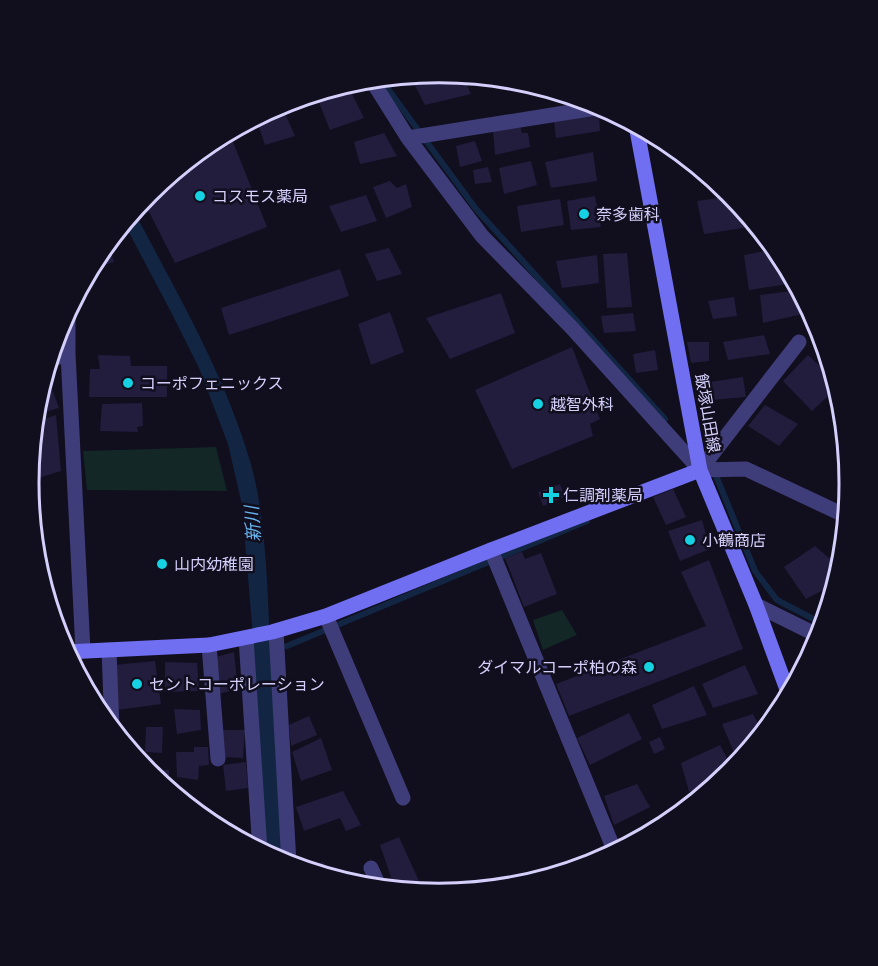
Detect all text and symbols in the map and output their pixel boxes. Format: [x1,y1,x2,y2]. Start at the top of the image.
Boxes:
place label: コスモス薬局 [212,187,308,207]
marker: コスモス薬局 [193,189,207,203]
place label: 奈多歯科 [596,205,660,225]
marker: 奈多歯科 [577,207,591,221]
street label: 飯塚山田線 [690,372,724,454]
place label: コーポフェニックス [140,374,284,394]
marker: コーポフェニックス [121,376,135,390]
place label: 越智外科 [550,395,614,415]
marker: 越智外科 [531,397,545,411]
place label: 仁調剤薬局 [563,486,643,506]
marker: 仁調剤薬局 [544,488,558,502]
water label: 新川 [241,503,265,543]
place label: 小鶴商店 [702,531,766,551]
marker: 小鶴商店 [683,533,697,547]
place label: 山内幼稚園 [174,555,254,575]
marker: 山内幼稚園 [155,557,169,571]
place label: ダイマルコーポ柏の森 [477,658,637,678]
marker: ダイマルコーポ柏の森 [642,660,656,674]
place label: セントコーポレーション [149,675,325,695]
marker: セントコーポレーション [130,677,144,691]

